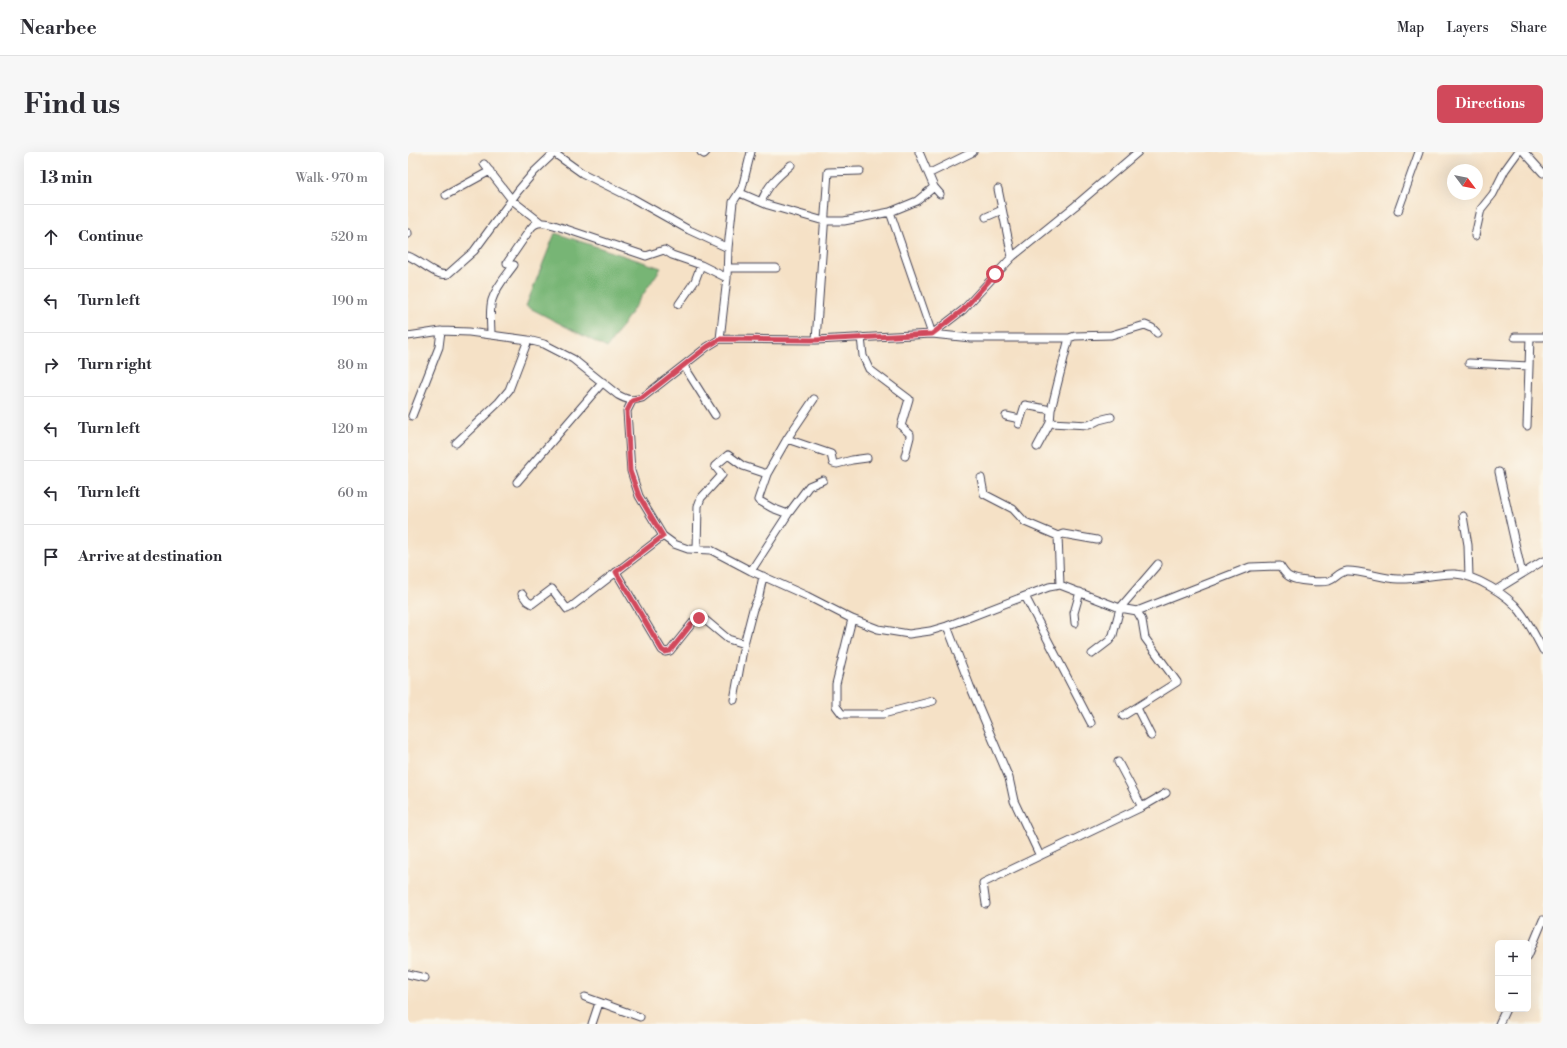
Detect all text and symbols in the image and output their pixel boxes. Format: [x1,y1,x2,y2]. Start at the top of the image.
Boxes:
text: Nearbee [20,16,97,40]
text: Map [1397,19,1424,37]
text: Layers [1446,19,1489,37]
text: Share [1511,19,1547,37]
button: Directions [1437,85,1543,123]
text: Find us [24,87,120,122]
north arrow [1447,164,1483,200]
text: 13 min [40,167,92,189]
text: Walk · 970 m [296,170,368,186]
icon: ahead [40,226,62,248]
text: Continue [78,227,143,246]
text: 520 m [331,229,368,245]
route start [986,265,1004,283]
icon: left [40,290,62,312]
text: Turn left [78,291,140,310]
text: 190 m [332,293,368,309]
icon: right [40,354,62,376]
text: Turn right [78,355,152,374]
text: 80 m [337,357,368,373]
icon: left [40,418,62,440]
text: Turn left [78,419,140,438]
text: 120 m [332,421,368,437]
icon: left [40,482,62,504]
text: Turn left [78,483,140,502]
text: 60 m [337,485,368,501]
icon: arrive [40,546,62,568]
text: Arrive at destination [78,547,222,566]
route end [690,609,708,627]
map controls [1495,940,1531,1012]
button: + [1495,940,1531,976]
button: − [1495,976,1531,1012]

